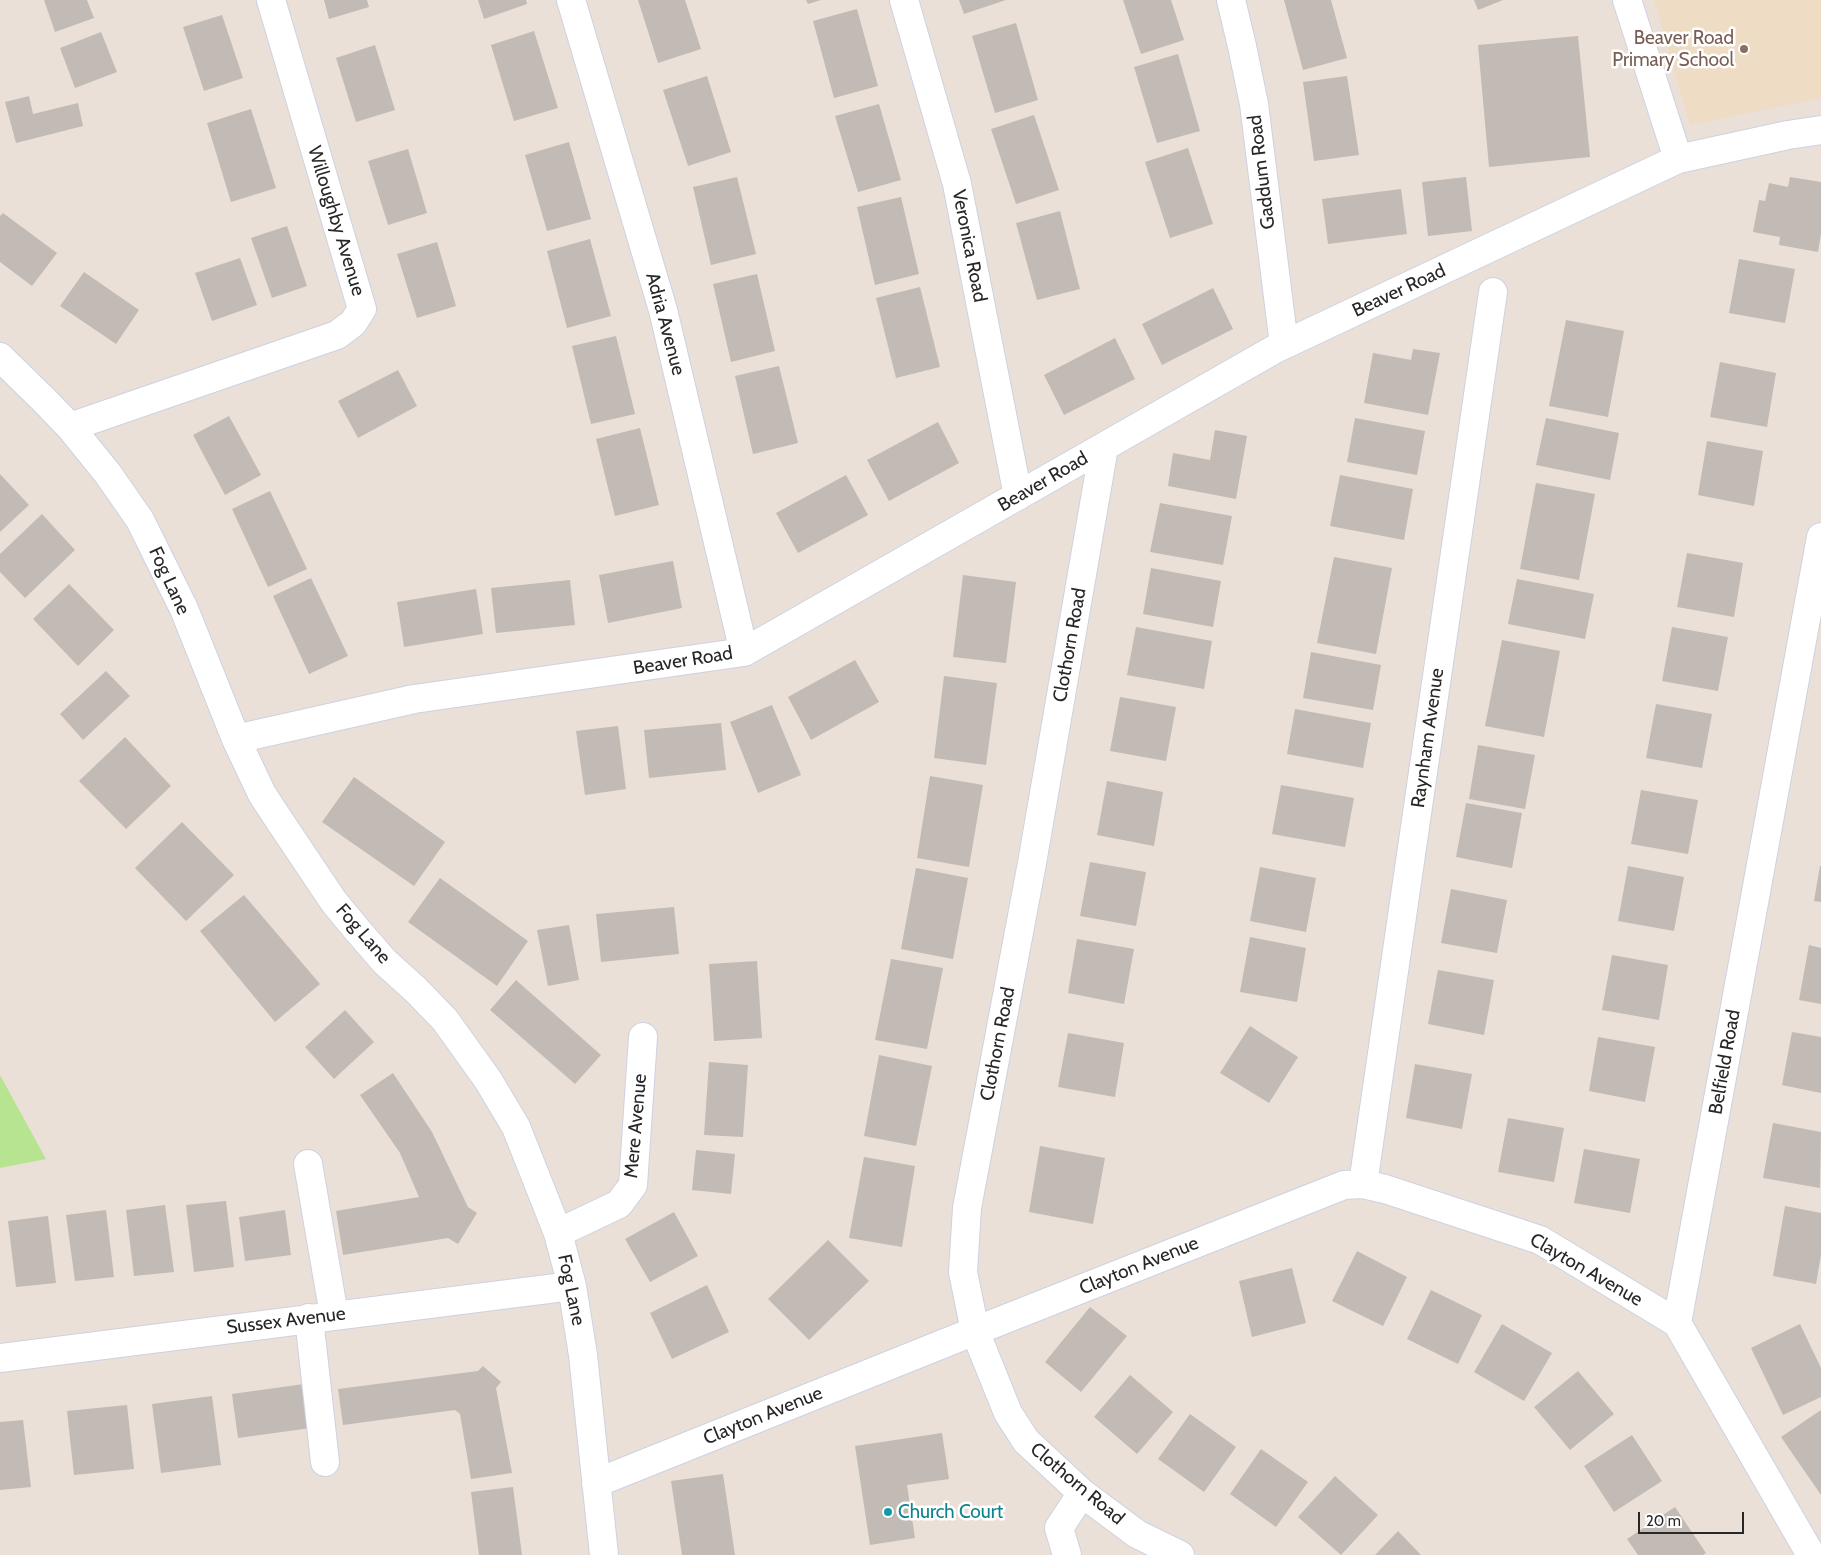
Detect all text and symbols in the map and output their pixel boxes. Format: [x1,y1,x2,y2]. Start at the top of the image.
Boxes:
place label: Beaver Road Primary School [1612,27,1734,71]
marker: Beaver Road Primary School [1738,43,1750,55]
street label: Gaddum Road [1244,113,1280,231]
street label: Willoughby Avenue [302,143,370,299]
street label: Veronica Road [947,188,991,304]
street label: Beaver Road [1349,259,1449,323]
street label: Adria Avenue [640,270,690,378]
street label: Beaver Road [994,447,1092,517]
street label: Fog Lane [143,543,195,619]
street label: Clothorn Road [1049,586,1091,704]
street label: Beaver Road [632,642,734,680]
street label: Raynham Avenue [1407,667,1449,809]
street label: Fog Lane [331,899,395,969]
street label: Clothorn Road [976,985,1020,1103]
street label: Belfield Road [1705,1008,1745,1116]
street label: Mere Avenue [620,1073,652,1179]
street label: Clayton Avenue [1526,1229,1646,1311]
street label: Clayton Avenue [1076,1232,1202,1300]
street label: Fog Lane [552,1252,590,1328]
street label: Sussex Avenue [225,1302,347,1340]
street label: Clayton Avenue [700,1382,826,1450]
street label: Clothorn Road [1025,1438,1129,1530]
place label: Church Court [898,1501,1003,1523]
scale bar [1641,1502,1747,1534]
marker: Church Court [882,1506,894,1518]
text: 20 m [1646,1512,1681,1530]

